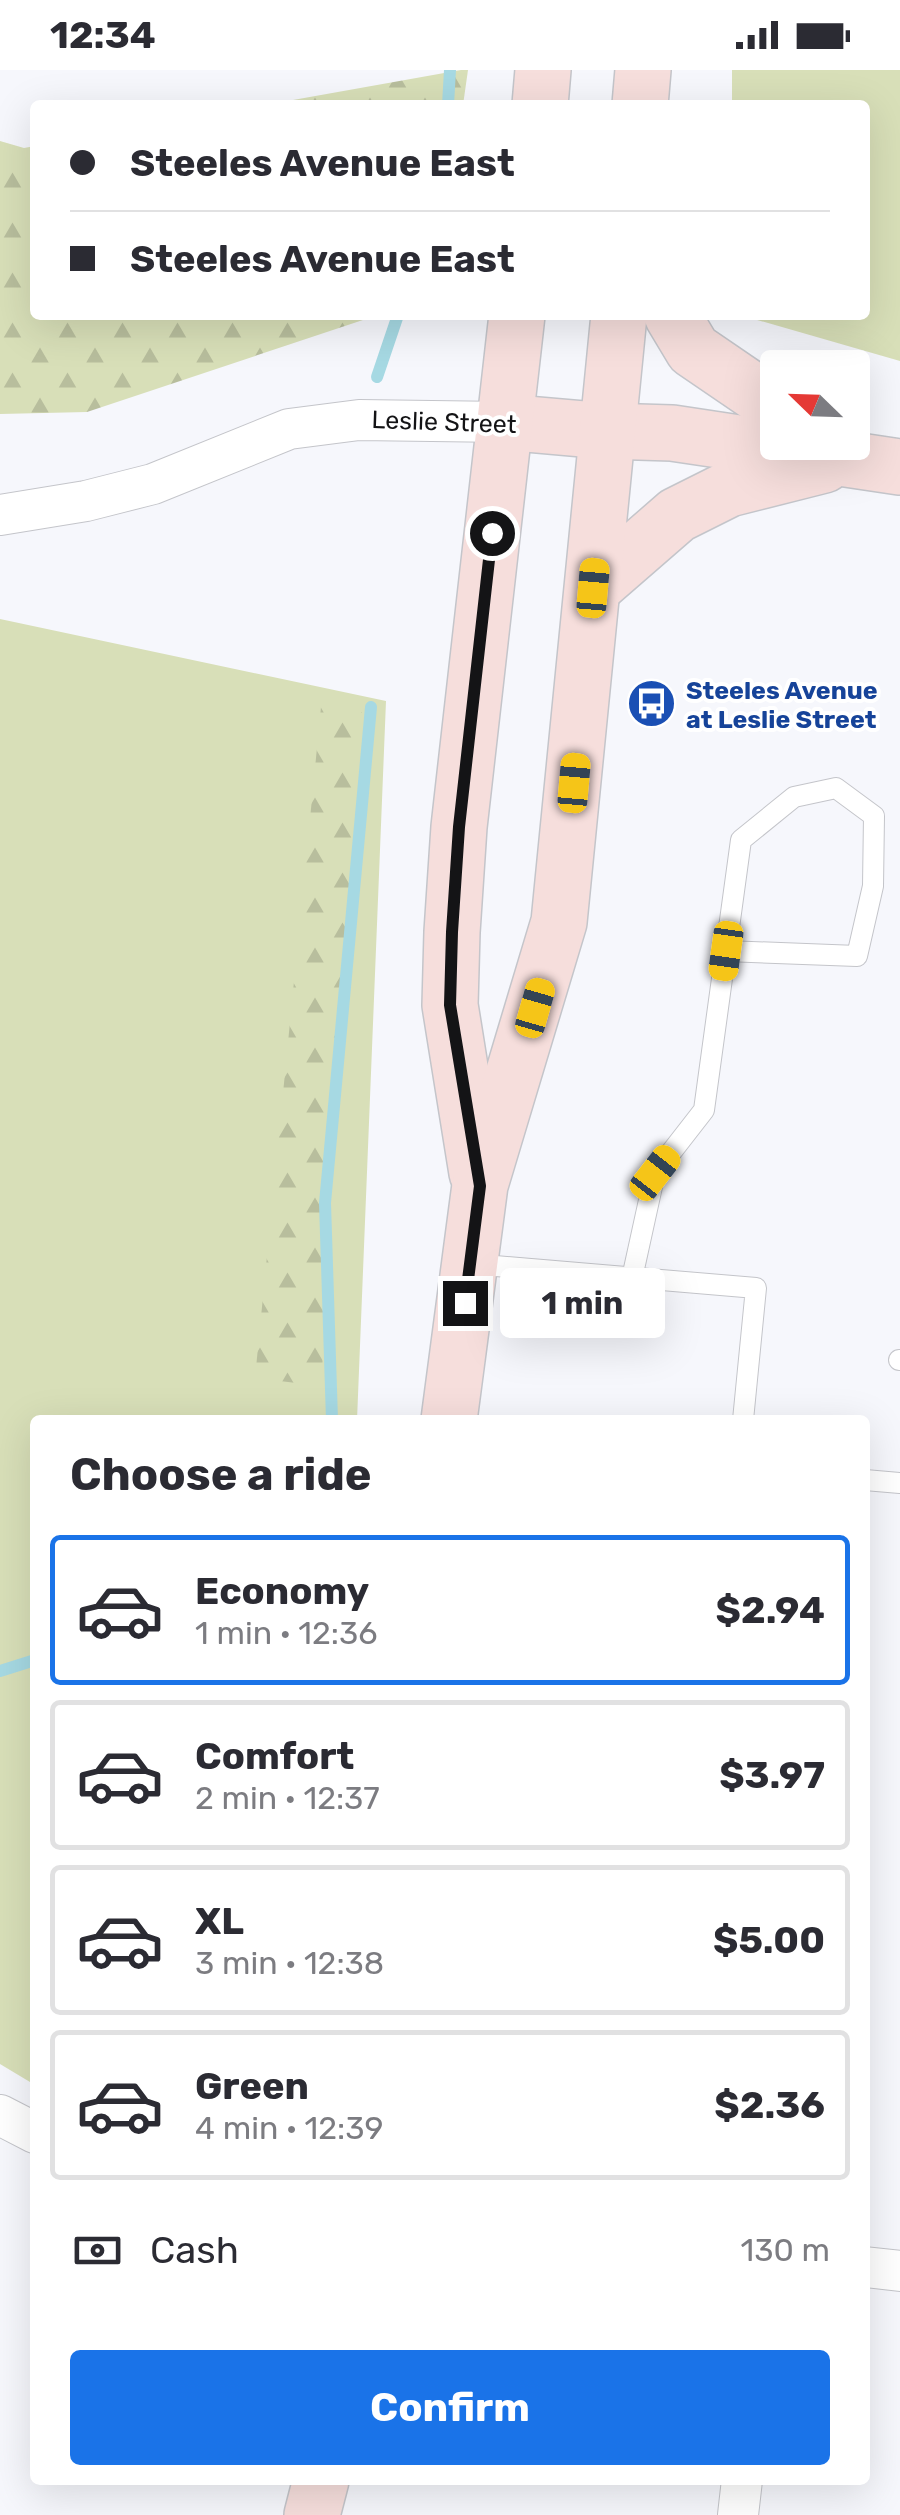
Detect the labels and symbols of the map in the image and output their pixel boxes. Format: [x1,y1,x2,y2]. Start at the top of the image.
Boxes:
north arrow [760,350,870,460]
street label: Leslie Street [371,405,517,439]
route start [470,511,515,556]
car [575,557,611,619]
place label: Steeles Avenue at Leslie Street [686,676,878,734]
bus stop icon: Steeles Avenue at Leslie Street [625,678,677,730]
car [556,752,592,814]
car [707,919,745,983]
car [512,975,558,1041]
car [625,1140,685,1206]
callout: 1 min [500,1268,665,1338]
route end [443,1281,488,1326]

